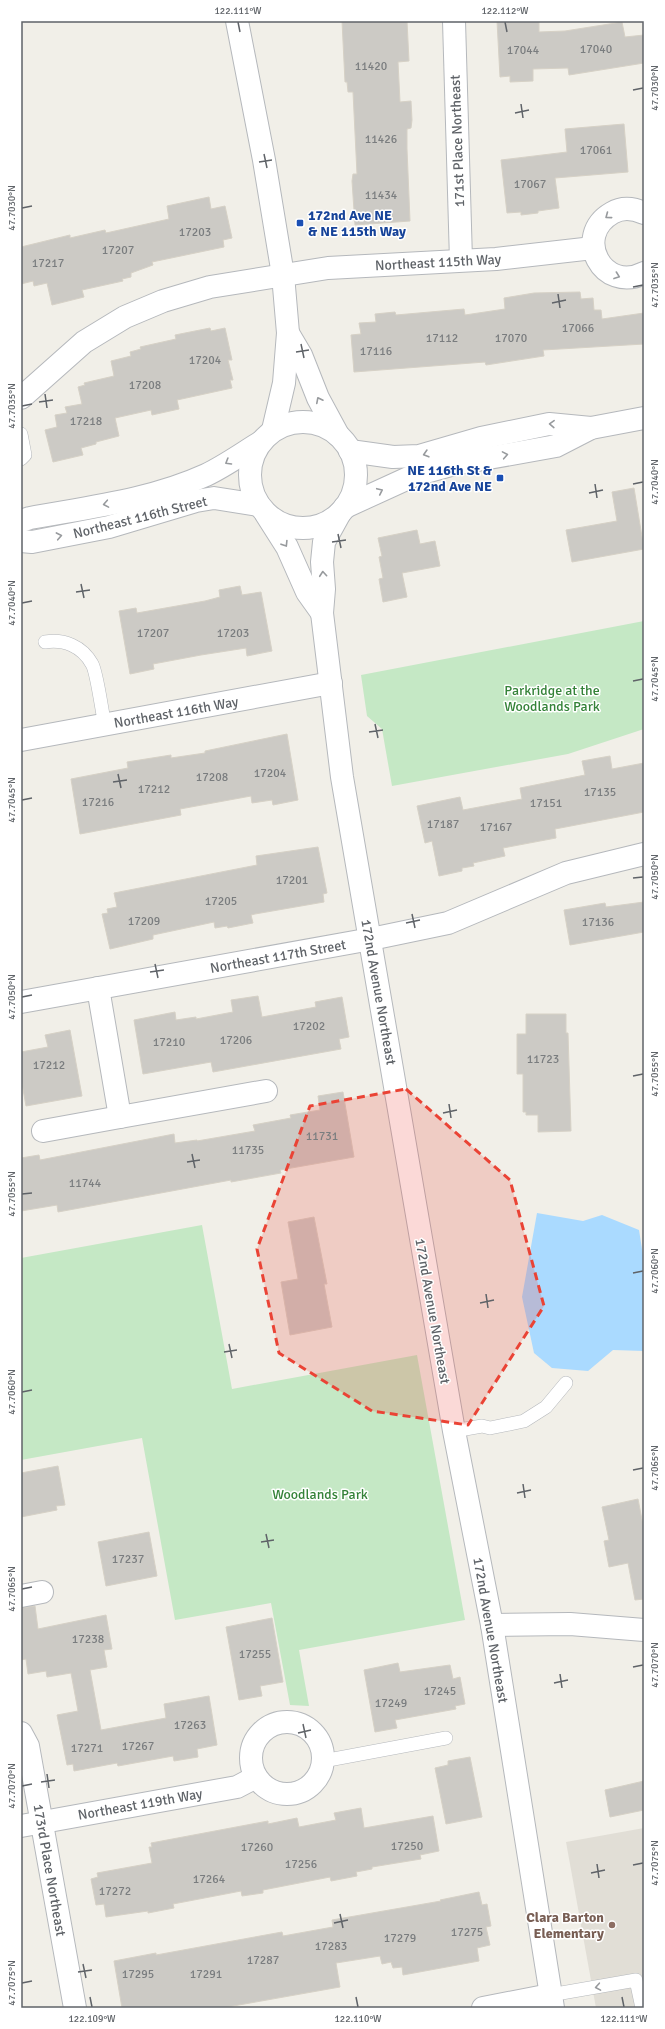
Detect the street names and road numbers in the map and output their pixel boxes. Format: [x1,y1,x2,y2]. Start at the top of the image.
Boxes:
street label: 171st Place Northeast [447,74,468,207]
street label: Northeast 115th Way [375,251,502,274]
street label: Northeast 116th Street [71,493,209,542]
street label: Northeast 116th Way [113,693,240,732]
street label: 172nd Avenue Northeast [357,918,400,1066]
street label: Northeast 117th Street [209,936,347,977]
street label: 172nd Avenue Northeast [411,1237,454,1385]
street label: 172nd Avenue Northeast [469,1556,512,1704]
street label: Northeast 119th Way [77,1785,204,1824]
street label: 173rd Place Northeast [30,1803,70,1938]

